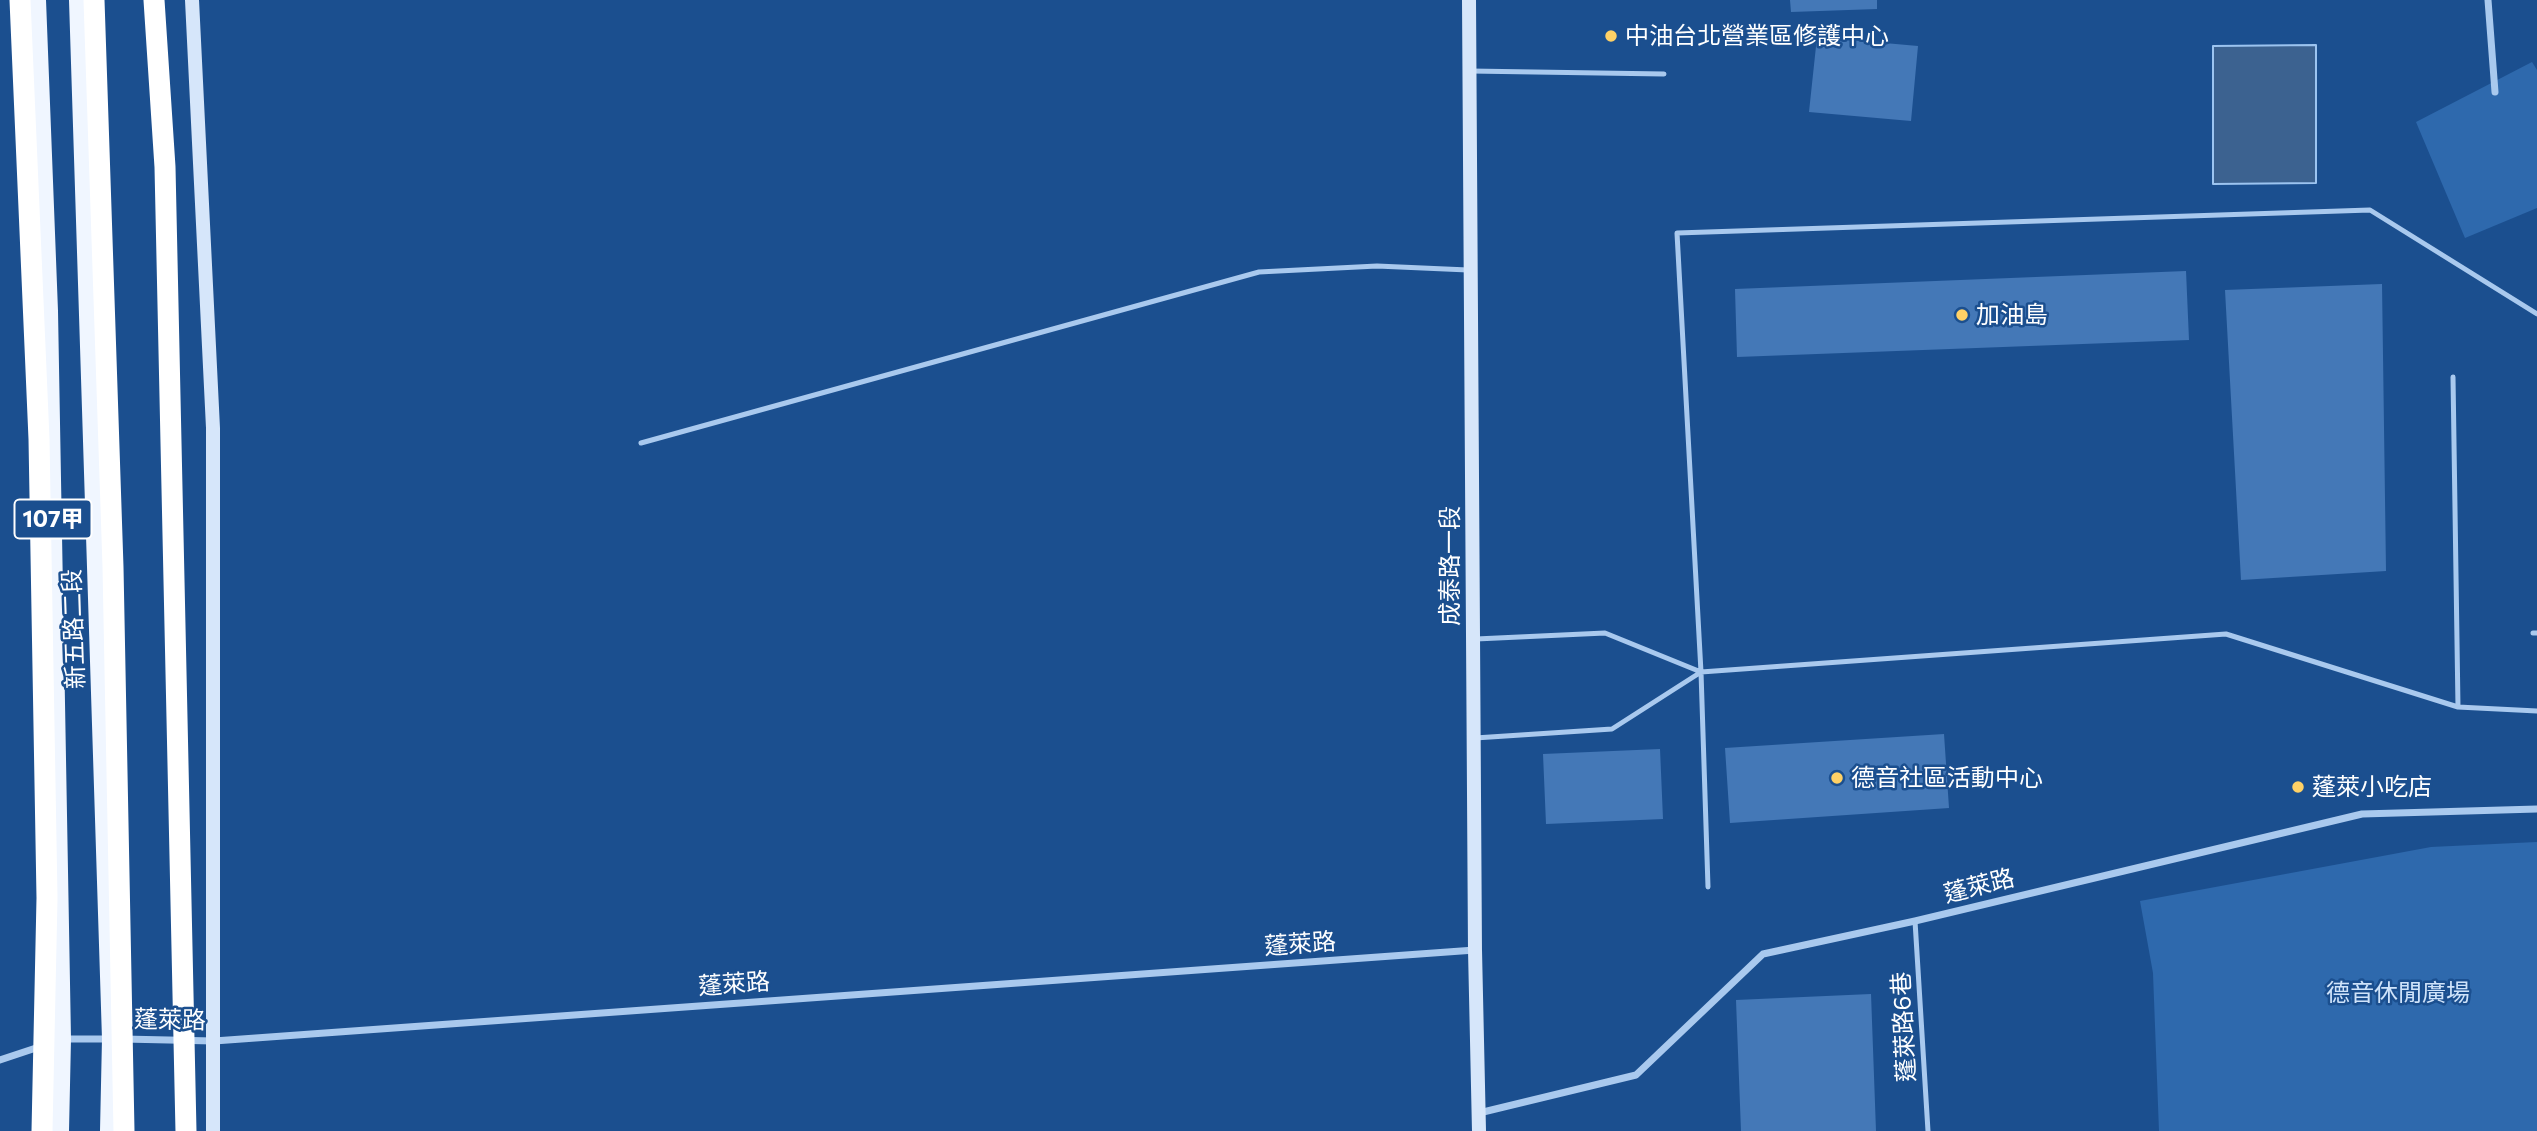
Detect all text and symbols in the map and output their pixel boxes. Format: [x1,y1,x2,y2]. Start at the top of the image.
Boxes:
place label: 中油台北營業區修護中心 [1625,22,1889,50]
marker: 中油台北營業區修護中心 [1603,28,1619,44]
place label: 加油島 [1976,301,2048,329]
marker: 加油島 [1954,307,1970,323]
road number: 107甲 [14,499,92,538]
street label: 成泰路一段 [1436,506,1464,626]
street label: 新五路二段 [58,569,90,689]
place label: 德音社區活動中心 [1851,764,2043,792]
marker: 德音社區活動中心 [1829,770,1845,786]
place label: 蓬萊小吃店 [2312,773,2432,801]
marker: 蓬萊小吃店 [2290,779,2306,795]
street label: 蓬萊路 [1941,863,2017,909]
street label: 蓬萊路 [1263,927,1337,961]
street label: 蓬萊路 [697,967,771,1001]
street label: 蓬萊路6巷 [1887,971,1921,1083]
park label: 德音休閒廣場 [2326,979,2470,1007]
street label: 蓬萊路 [134,1005,206,1035]

